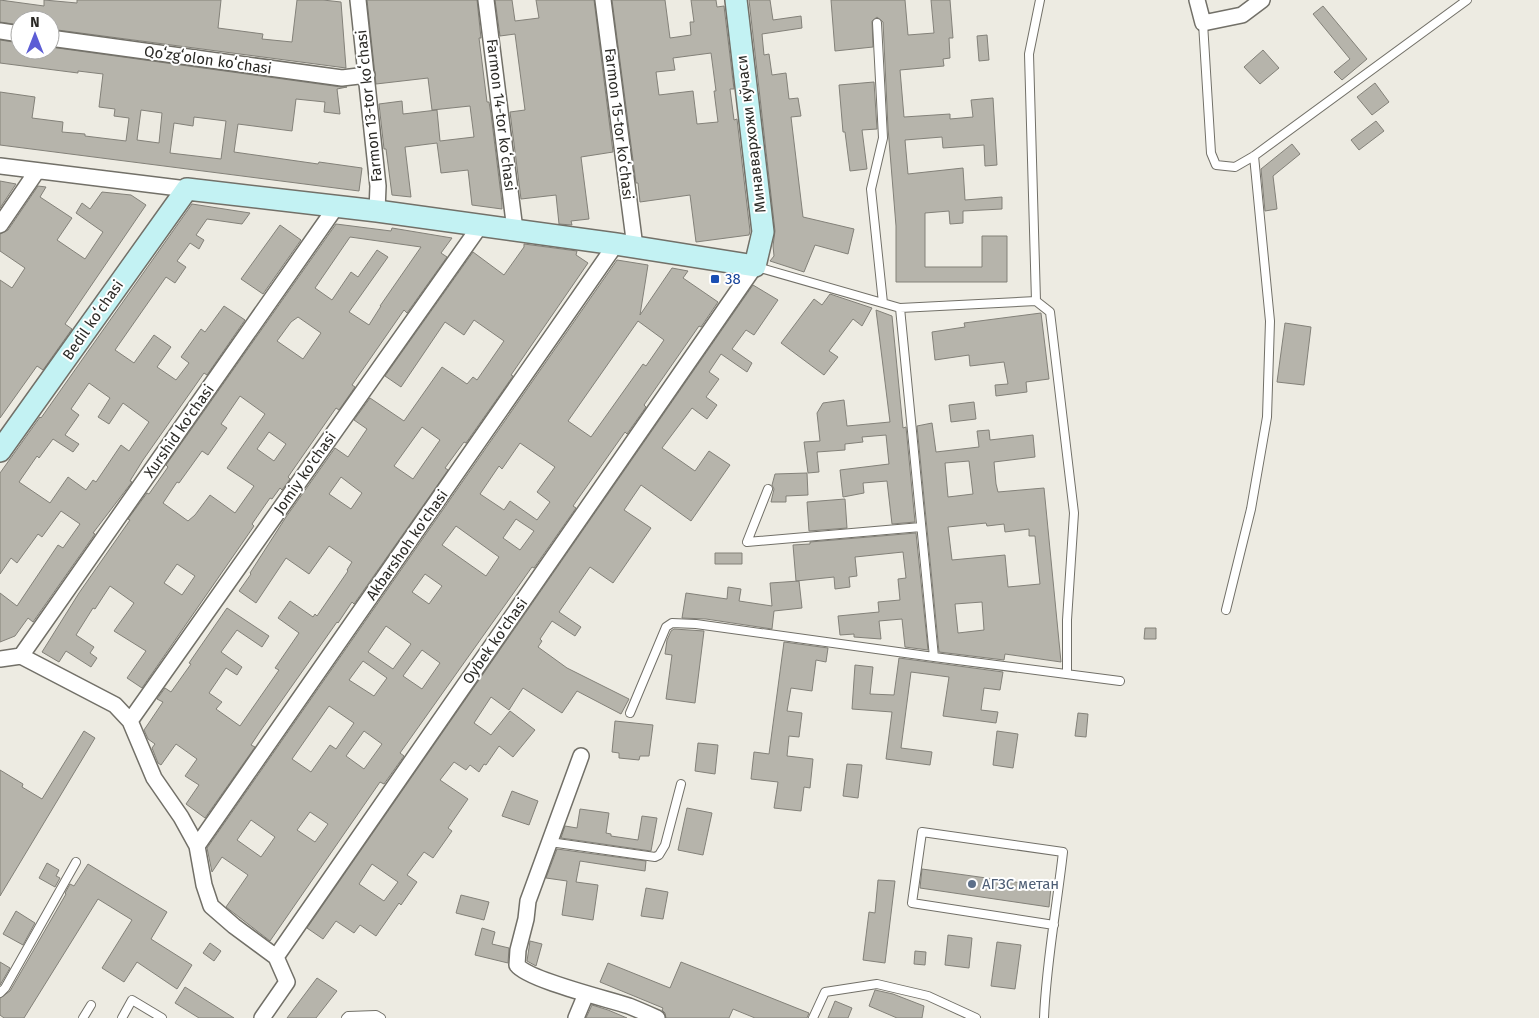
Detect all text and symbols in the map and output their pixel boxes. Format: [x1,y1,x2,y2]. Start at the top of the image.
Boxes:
north arrow [10,10,60,60]
text: N [30,14,40,31]
street label: Farmon 13-tor koʻchasi [352,29,386,183]
street label: Farmon 14-tor koʻchasi [483,38,519,192]
street label: Qoʻzgʻolon koʻchasi [143,42,273,78]
street label: Farmon 15-tor koʻchasi [601,47,637,201]
street label: Минаввархожи кўчаси [732,54,770,214]
place label: 38 [725,270,741,288]
marker: 38 [709,273,721,285]
street label: Bedil koʻchasi [59,277,127,363]
street label: Xurshid ko'chasi [140,381,218,481]
street label: Jomiy ko'chasi [270,428,340,518]
street label: Akbarshoh ko'chasi [362,486,452,604]
street label: Oybek ko'chasi [459,594,531,688]
place label: АГЗС метан [982,875,1059,893]
marker: АГЗС метан [966,878,978,890]

